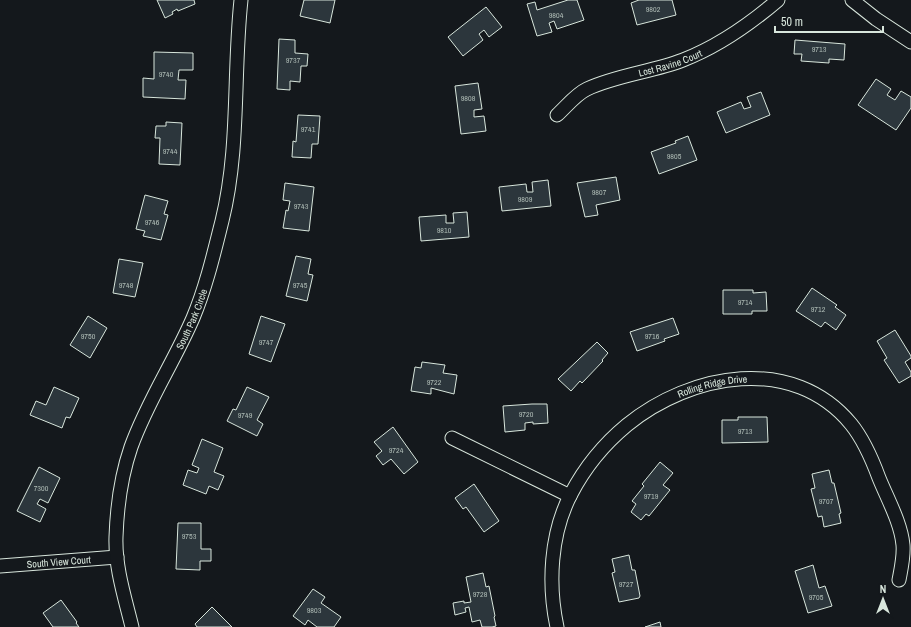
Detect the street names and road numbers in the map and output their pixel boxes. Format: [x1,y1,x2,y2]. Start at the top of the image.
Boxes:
street label: Lost Ravine Court [637,46,705,80]
street label: South Park Circle [173,287,210,352]
street label: Rolling Ridge Drive [675,372,748,401]
street label: South View Court [26,553,92,571]

